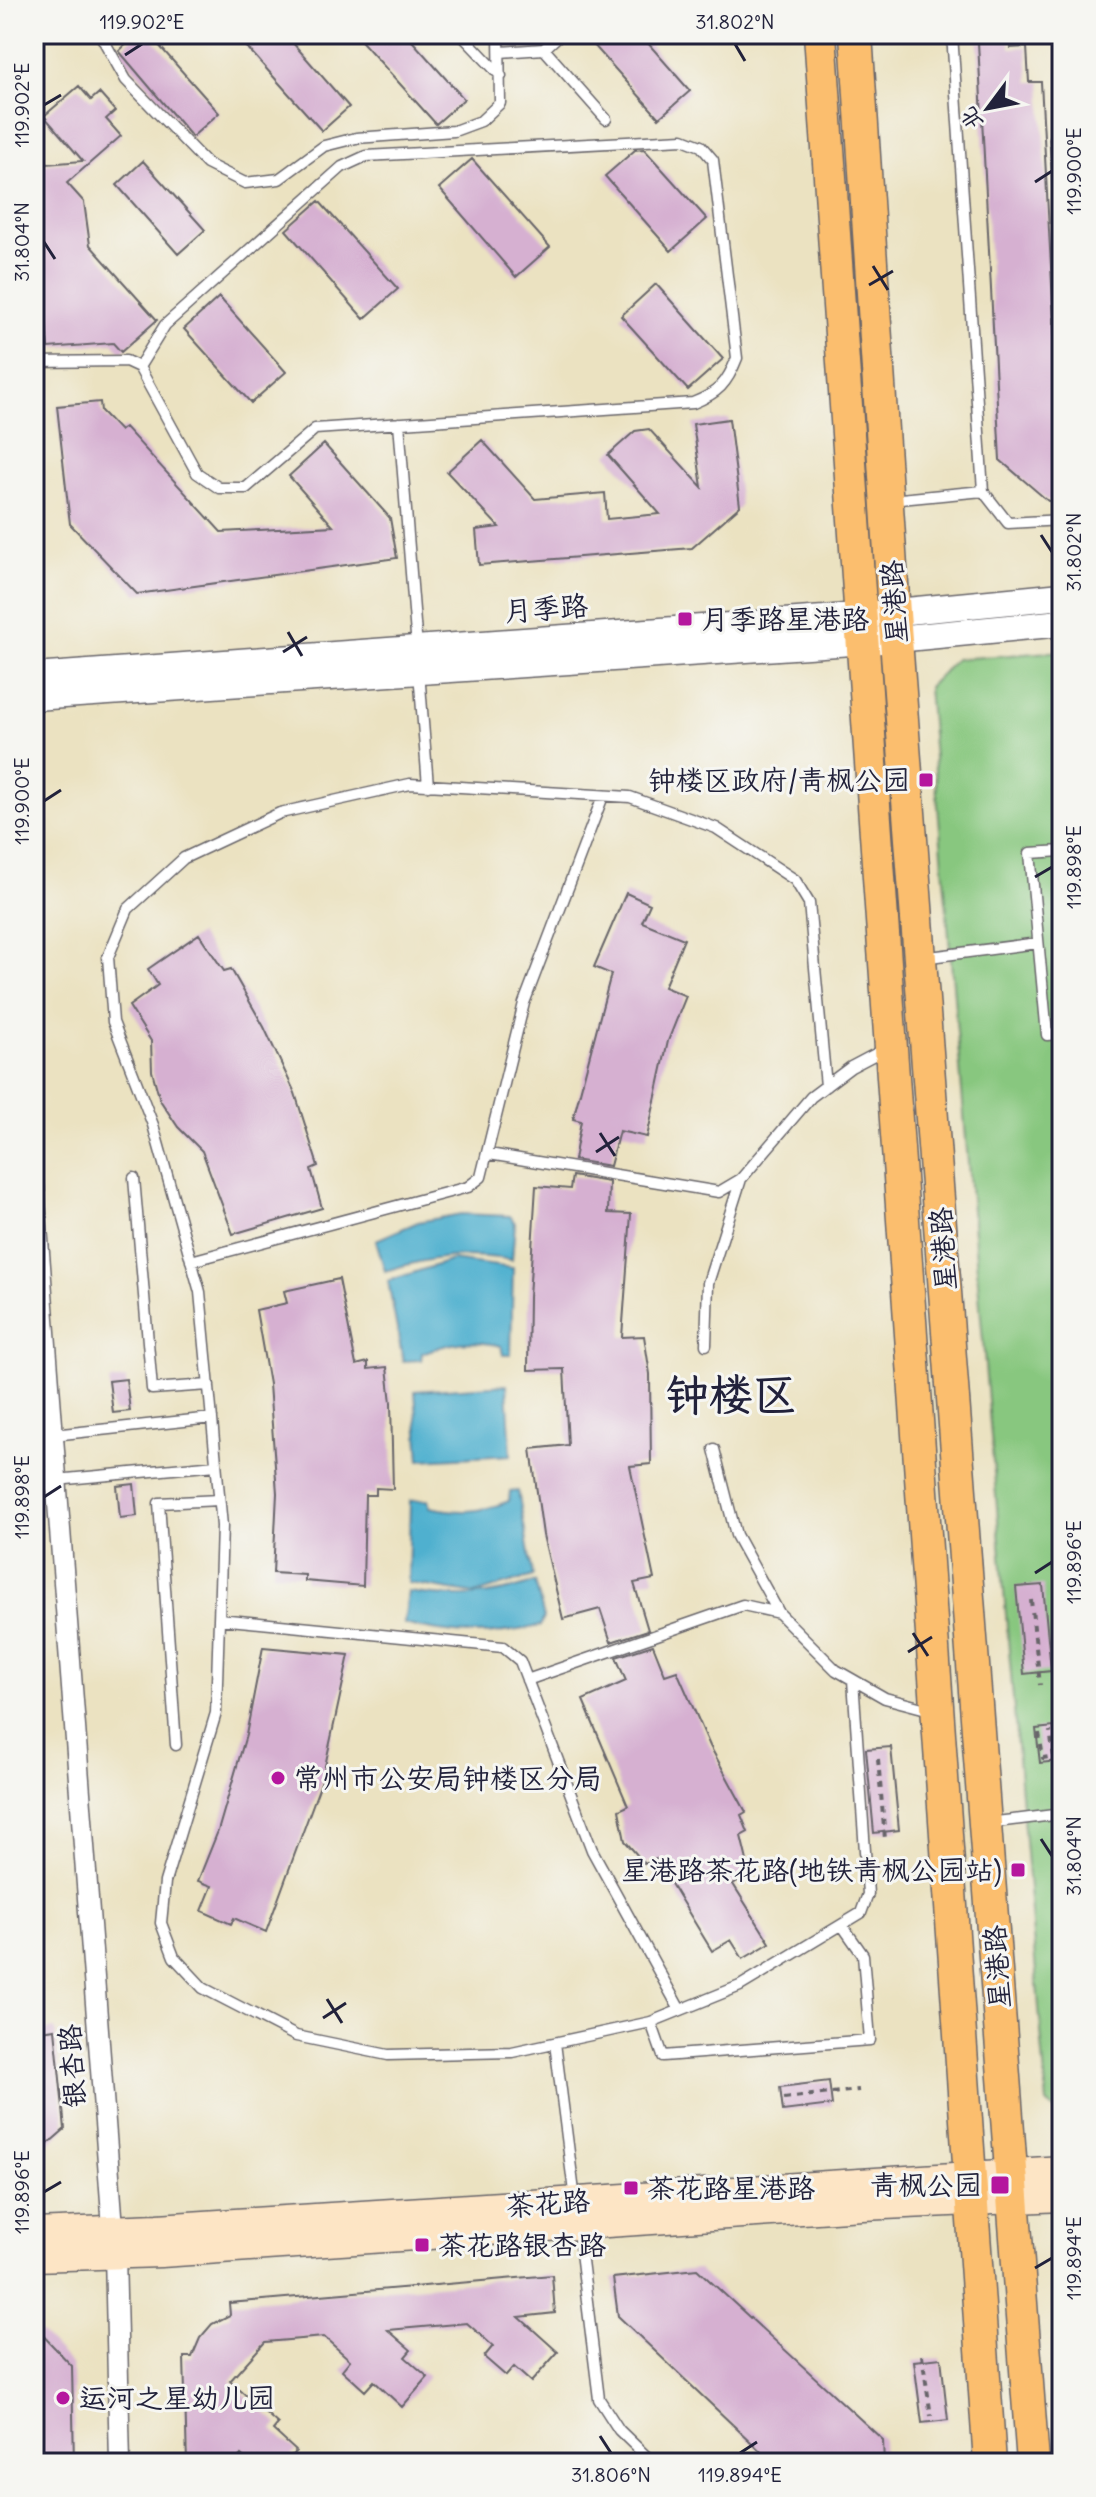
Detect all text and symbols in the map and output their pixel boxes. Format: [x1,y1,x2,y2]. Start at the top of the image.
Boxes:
text: 119.902°E [99,9,185,34]
text: 31.802°N [695,9,775,34]
text: 119.902°E [9,62,34,148]
north arrow [948,68,1028,148]
text: 北 [953,102,989,135]
text: 119.900°E [1061,127,1086,215]
text: 31.804°N [9,202,34,282]
text: 31.802°N [1061,512,1086,592]
street label: 星港路 [873,559,915,645]
street label: 月季路 [503,587,589,629]
place label: 月季路星港路 [701,601,869,637]
marker: 月季路星港路 [676,610,694,628]
text: 119.900°E [9,757,34,845]
place label: 钟楼区政府/青枫公园 [648,762,910,798]
marker: 钟楼区政府/青枫公园 [917,771,935,789]
text: 119.898°E [1061,825,1086,909]
street label: 星港路 [922,1206,964,1292]
district label: 钟楼区 [665,1367,797,1422]
text: 119.898°E [9,1455,34,1539]
text: 119.896°E [1061,1520,1086,1604]
place label: 常州市公安局钟楼区分局 [294,1760,602,1796]
marker: 常州市公安局钟楼区分局 [269,1769,287,1787]
text: 31.804°N [1061,1816,1086,1896]
place label: 星港路茶花路(地铁青枫公园站) [621,1852,1002,1888]
marker: 星港路茶花路(地铁青枫公园站) [1009,1861,1027,1879]
street label: 星港路 [976,1924,1018,2010]
street label: 银杏路 [51,2023,93,2109]
text: 119.896°E [9,2150,34,2234]
place label: 青枫公园 [870,2167,982,2203]
place label: 茶花路星港路 [647,2170,815,2206]
marker: 青枫公园 [989,2174,1011,2196]
marker: 茶花路星港路 [622,2179,640,2197]
street label: 茶花路 [505,2182,591,2224]
text: 119.894°E [1061,2216,1086,2300]
place label: 茶花路银杏路 [438,2227,606,2263]
marker: 茶花路银杏路 [413,2236,431,2254]
place label: 运河之星幼儿园 [79,2380,275,2416]
marker: 运河之星幼儿园 [54,2389,72,2407]
text: 31.806°N [571,2462,651,2487]
text: 119.894°E [698,2462,782,2487]

